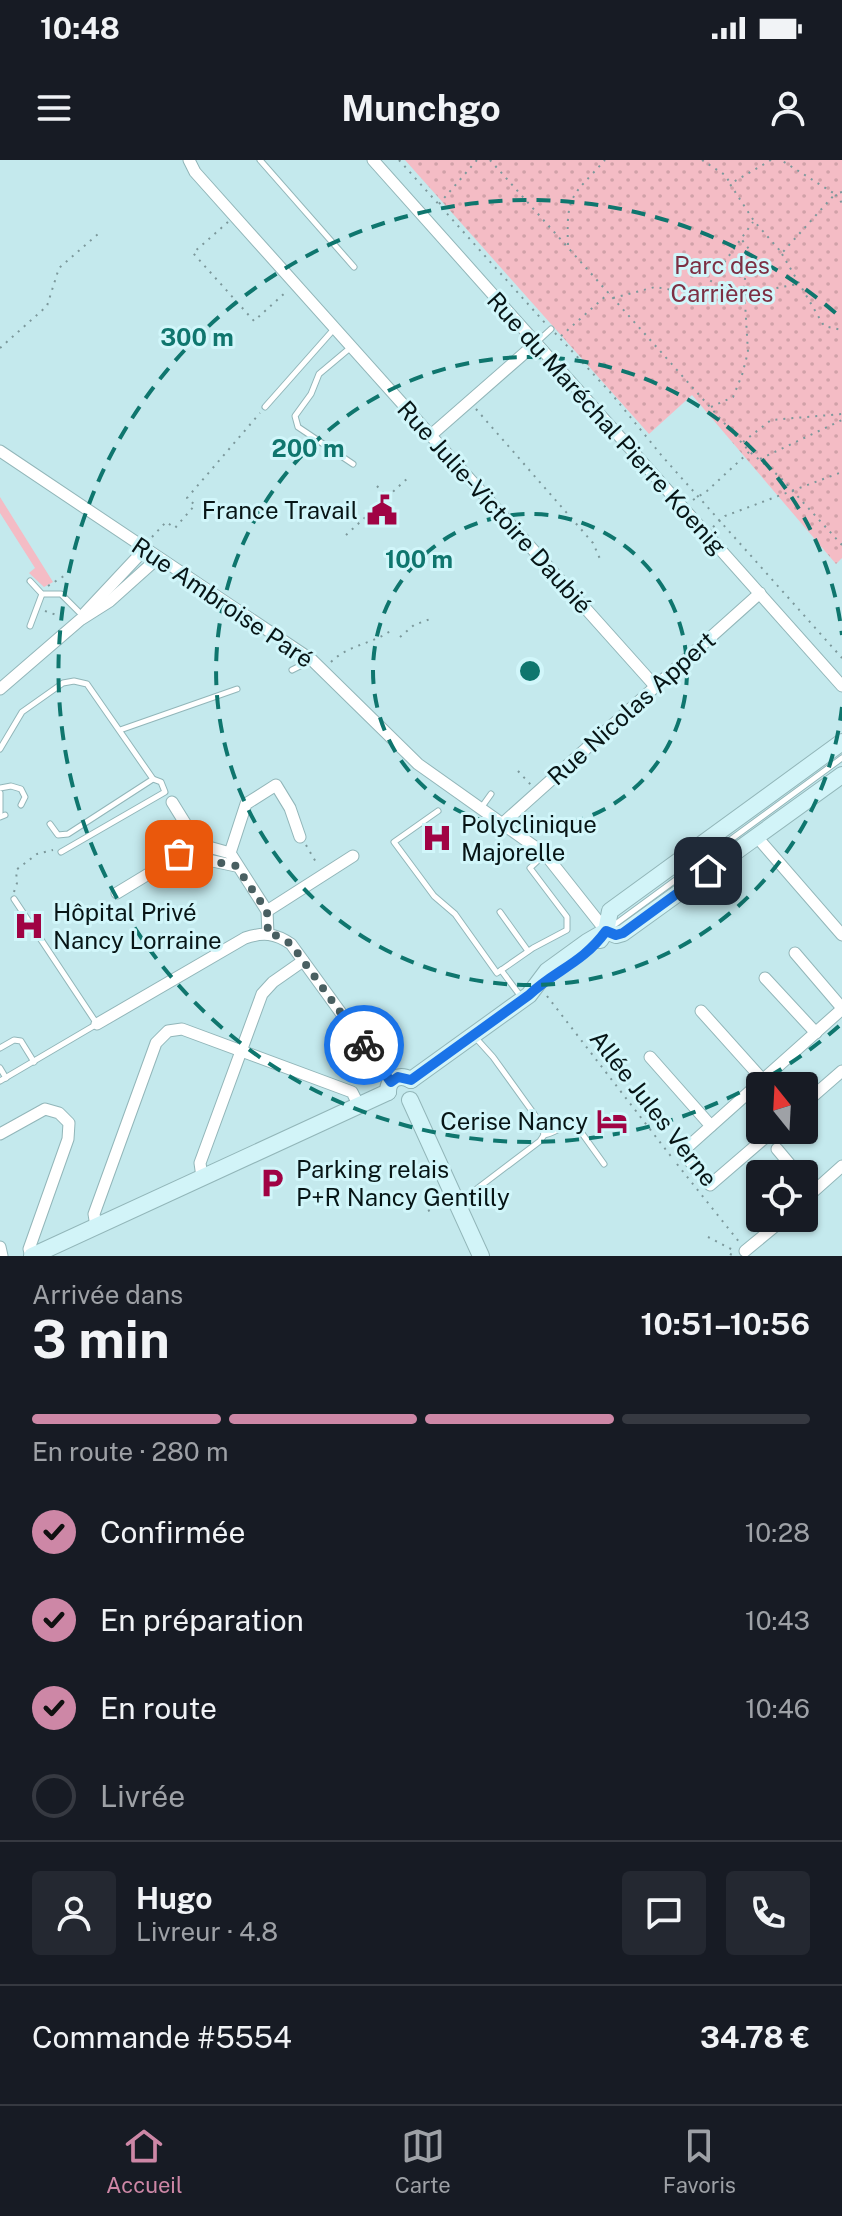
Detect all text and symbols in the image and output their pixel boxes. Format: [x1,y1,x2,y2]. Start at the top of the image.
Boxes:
text: 10:48 [40,10,120,46]
icon: menu [32,86,76,130]
icon: person [766,86,810,130]
text: Munchgo [341,87,501,129]
park label: Parc des Carrières [671,251,773,307]
street label: Rue du Maréchal Pierre Koenig [482,286,732,560]
text: 300 m [160,323,234,351]
street label: Rue Julie-Victoire Daubié [392,395,598,619]
text: 200 m [271,434,345,462]
public building icon: France Travail [365,493,399,527]
place label: France Travail [202,496,358,524]
street label: Rue Ambroise Paré [127,531,319,673]
text: 100 m [385,545,453,573]
street label: Rue Nicolas Appert [542,625,720,791]
centre of rings [516,657,544,685]
place label: Polyclinique Majorelle [461,810,597,866]
pin [145,820,213,888]
hospital icon: Polyclinique Majorelle [420,821,454,855]
icon: bag [157,832,201,876]
pin [674,837,742,905]
icon: home [686,849,730,893]
place label: Hôpital Privé Nancy Lorraine [53,898,222,954]
hospital icon: Hôpital Privé Nancy Lorraine [12,909,46,943]
courier [324,1005,404,1085]
icon: bike [342,1023,386,1067]
street label: Allée Jules Verne [585,1025,723,1191]
north arrow [746,1072,818,1144]
map controls [746,1072,818,1232]
hotel icon: Cerise Nancy [595,1104,629,1138]
place label: Cerise Nancy [440,1107,588,1135]
place label: Parking relais P+R Nancy Gentilly [296,1155,510,1211]
button: locate [746,1160,818,1232]
parking icon: Parking relais P+R Nancy Gentilly [255,1166,289,1200]
text: Arrivée dans [32,1279,183,1310]
text: 10:51–10:56 [641,1306,810,1342]
text: 3 min [32,1309,170,1370]
text: En route · 280 m [32,1436,228,1467]
icon: check [32,1510,76,1554]
text: Confirmée [100,1514,245,1550]
text: 10:28 [745,1517,810,1548]
icon: check [32,1598,76,1642]
text: En préparation [100,1602,304,1638]
text: 10:43 [745,1605,810,1636]
icon: check [32,1686,76,1730]
text: En route [100,1690,217,1726]
text: 10:46 [745,1693,810,1724]
text: Livrée [100,1778,185,1814]
button: person [32,1871,116,1955]
button: chat [622,1871,706,1955]
button: phone [726,1871,810,1955]
text: Hugo [136,1880,213,1916]
text: Livreur · 4.8 [136,1916,278,1947]
text: Commande #5554 [32,2019,292,2055]
text: 34.78 € [700,2019,810,2055]
tab: Accueil [106,2124,183,2198]
tab: Carte [395,2124,451,2198]
tab: Favoris [663,2124,736,2198]

